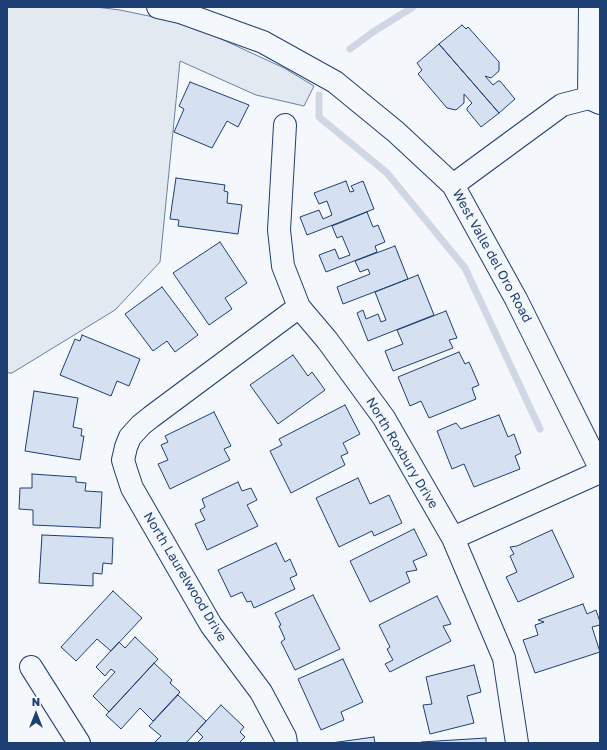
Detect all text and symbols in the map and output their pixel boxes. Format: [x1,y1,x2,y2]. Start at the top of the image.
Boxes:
street label: West Valle del Oro Road [449,187,535,325]
street label: North Roxbury Drive [363,395,441,511]
street label: North Laurelwood Drive [140,509,230,645]
north arrow [16,694,56,734]
text: N [32,695,40,708]

